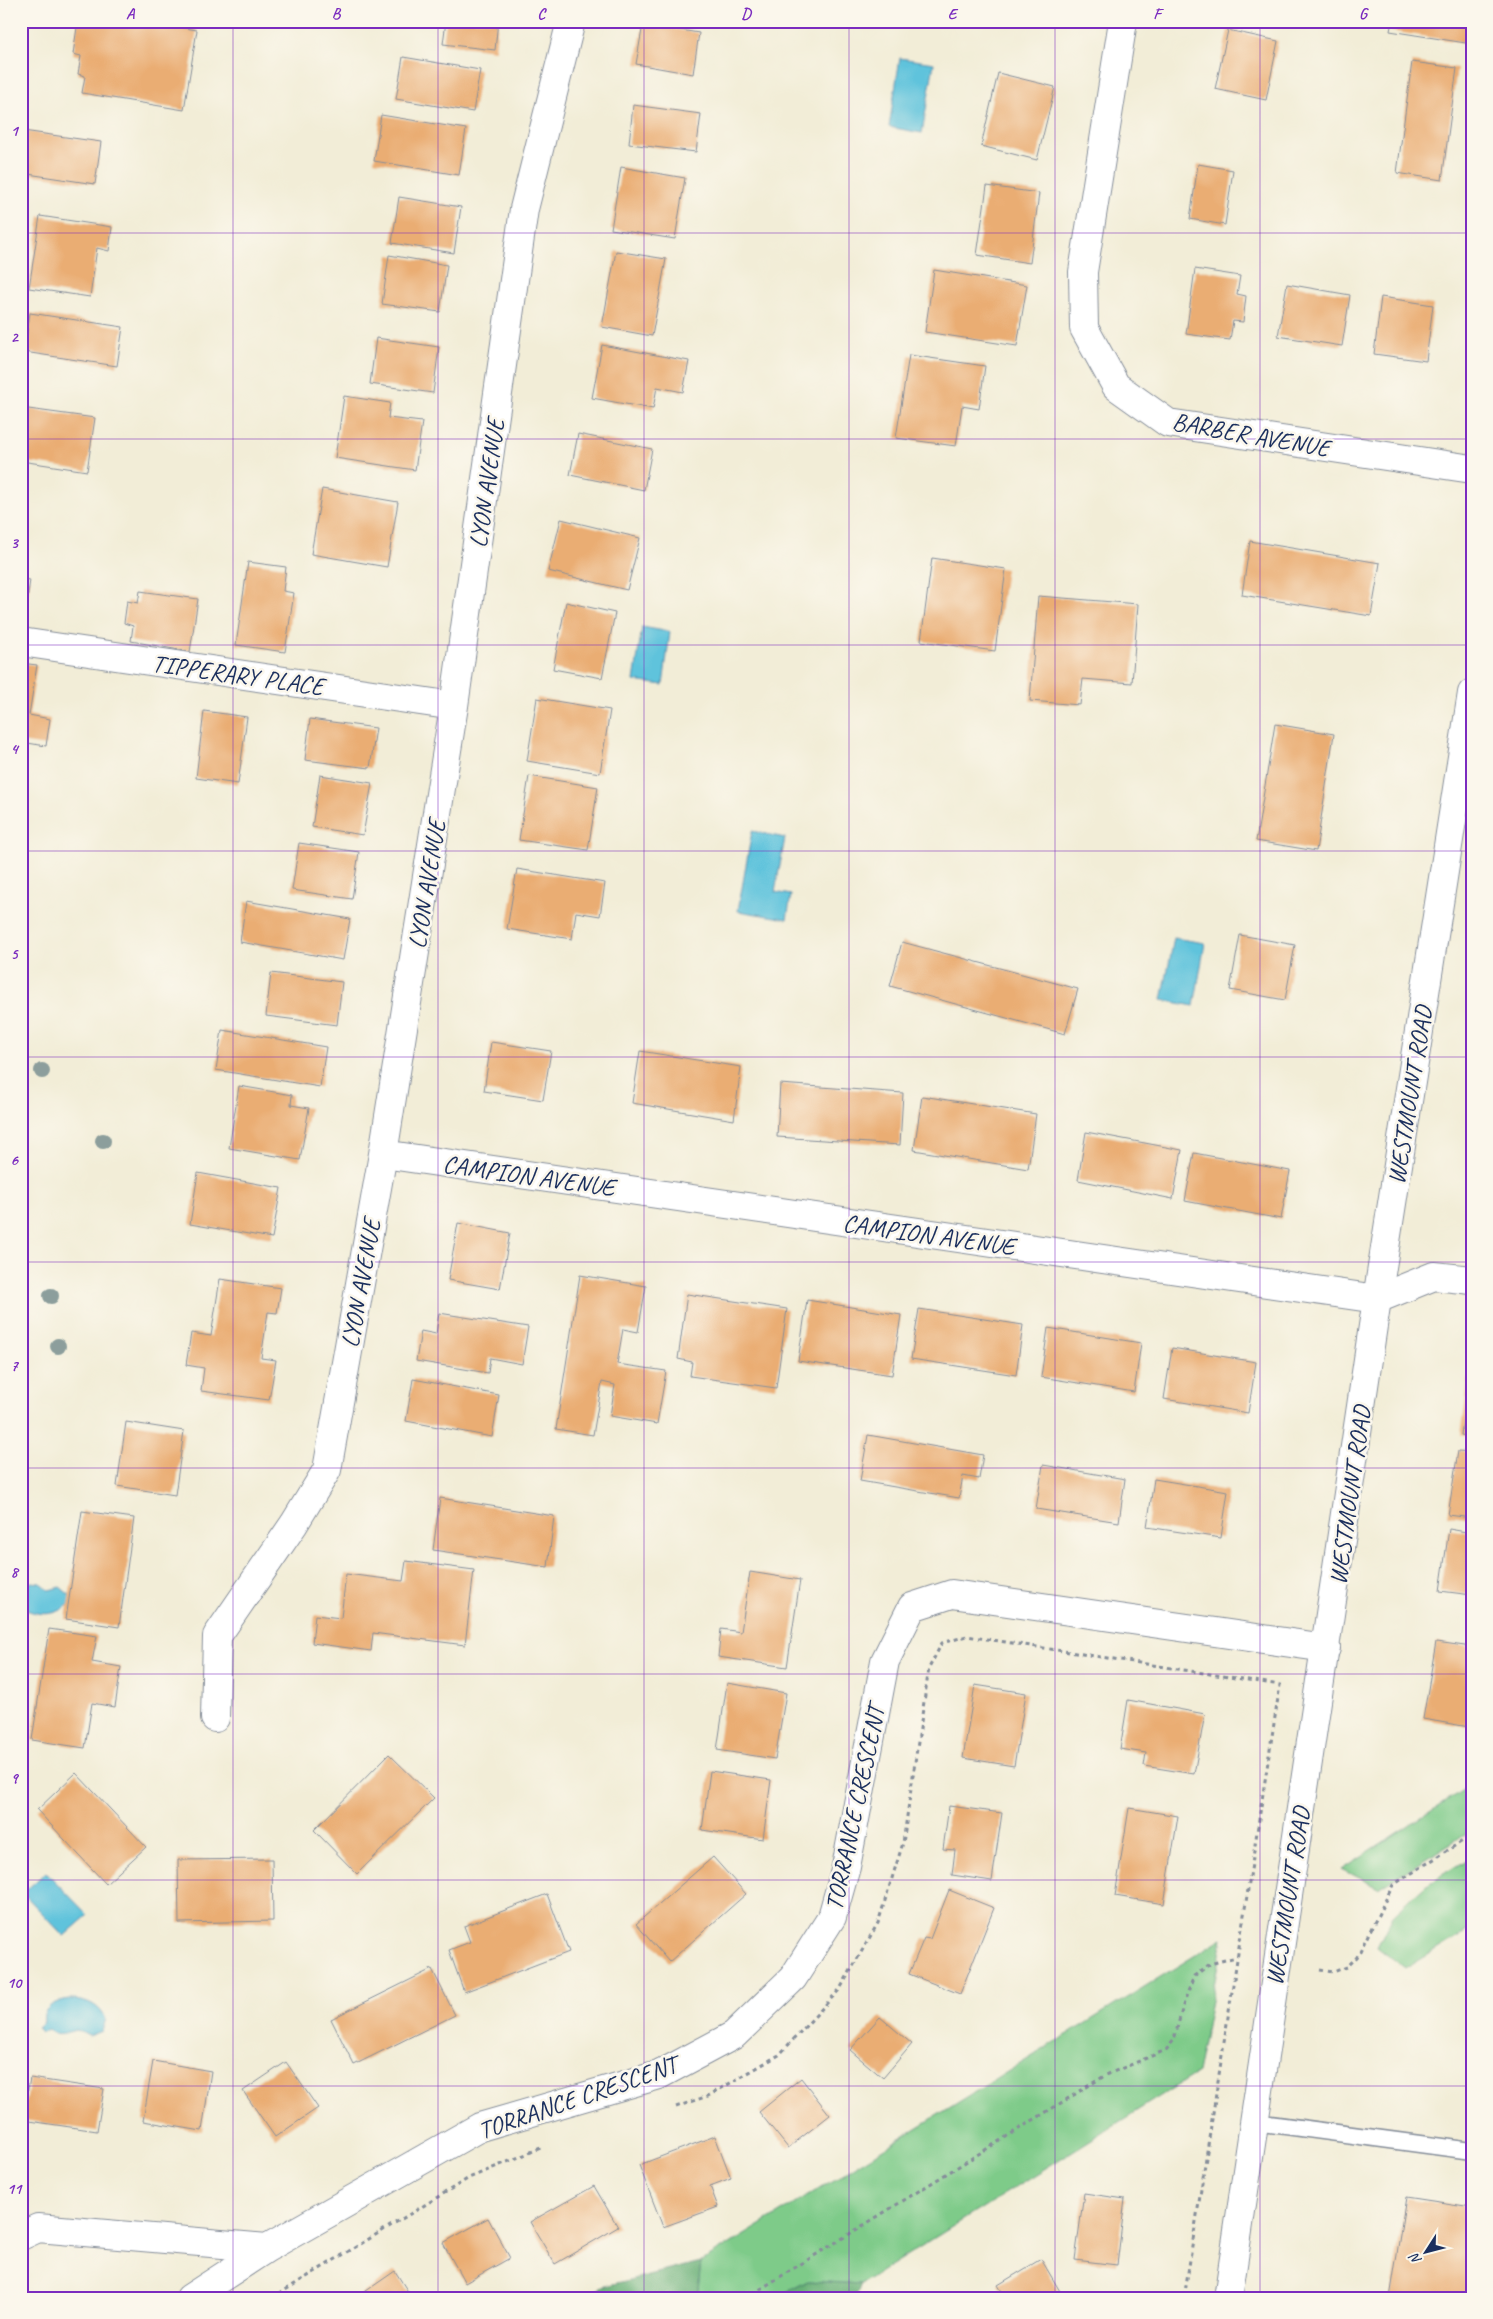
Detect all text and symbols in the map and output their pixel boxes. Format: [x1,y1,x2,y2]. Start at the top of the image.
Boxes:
text: A [126,4,136,24]
text: B [332,4,342,24]
text: C [537,4,547,24]
text: D [741,4,752,24]
text: E [948,4,959,24]
text: F [1153,4,1164,24]
text: G [1359,4,1369,24]
text: 1 [10,121,19,141]
text: 2 [10,327,19,347]
street label: BARBER AVENUE [1170,405,1335,465]
street label: LYON AVENUE [462,413,512,550]
text: 3 [10,533,19,553]
street label: TIPPERARY PLACE [150,647,329,703]
text: 4 [10,739,19,759]
street label: LYON AVENUE [401,814,453,951]
text: 5 [11,944,20,964]
street label: WESTMOUNT ROAD [1380,1002,1440,1187]
street label: CAMPION AVENUE [441,1148,619,1204]
text: 6 [10,1150,19,1170]
street label: CAMPION AVENUE [841,1207,1019,1263]
street label: LYON AVENUE [334,1213,389,1350]
text: 7 [10,1356,19,1376]
street label: WESTMOUNT ROAD [1322,1402,1379,1586]
text: 8 [10,1562,19,1582]
street label: TORRANCE CRESCENT [818,1697,894,1913]
text: 9 [10,1768,19,1788]
street label: WESTMOUNT ROAD [1258,1803,1318,1988]
text: 10 [7,1973,23,1993]
street label: TORRANCE CRESCENT [474,2047,687,2147]
text: 11 [7,2179,23,2199]
north arrow [1400,2226,1450,2276]
text: N [1405,2249,1425,2268]

